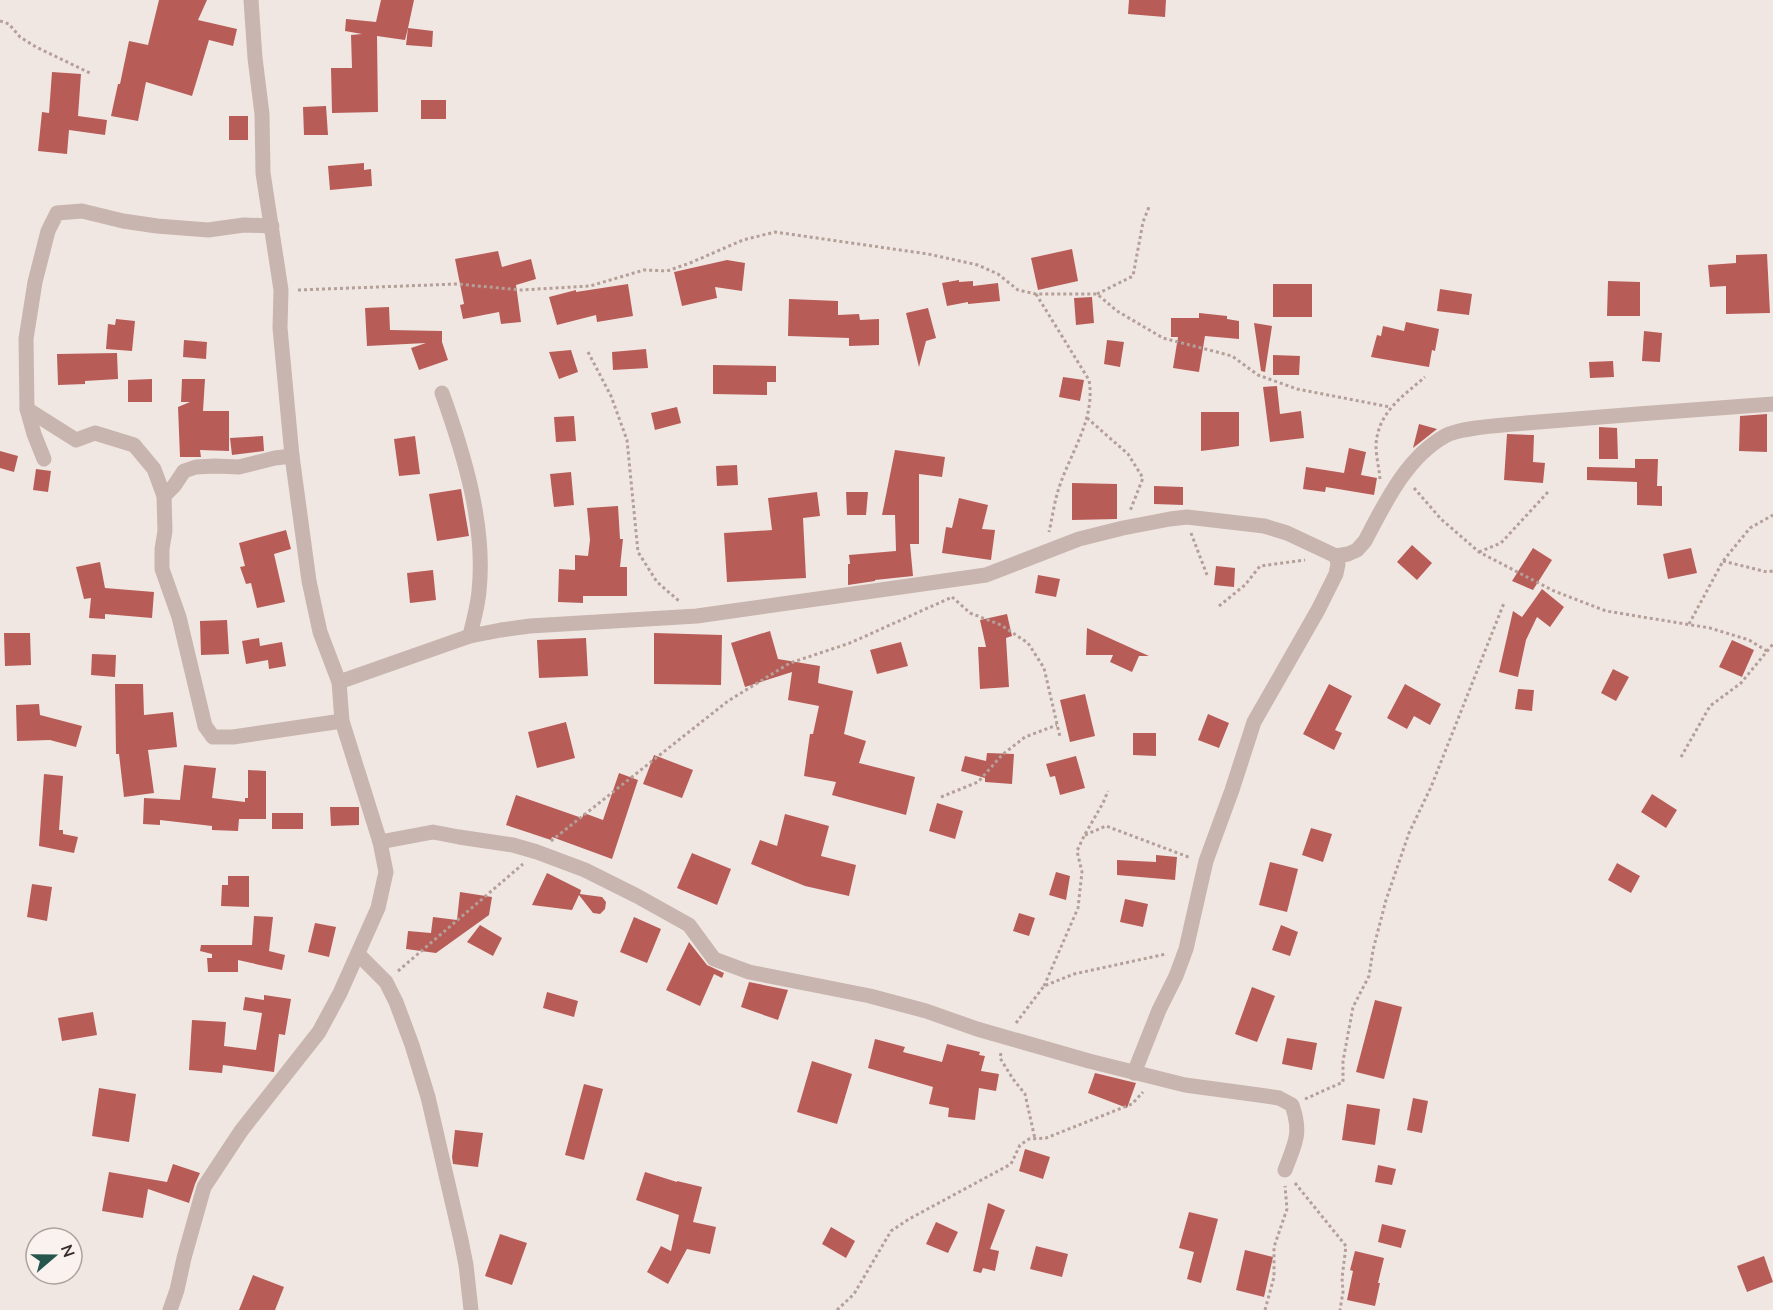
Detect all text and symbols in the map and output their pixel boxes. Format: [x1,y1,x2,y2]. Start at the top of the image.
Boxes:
north arrow [24,1226,84,1286]
text: N [55,1242,80,1261]

